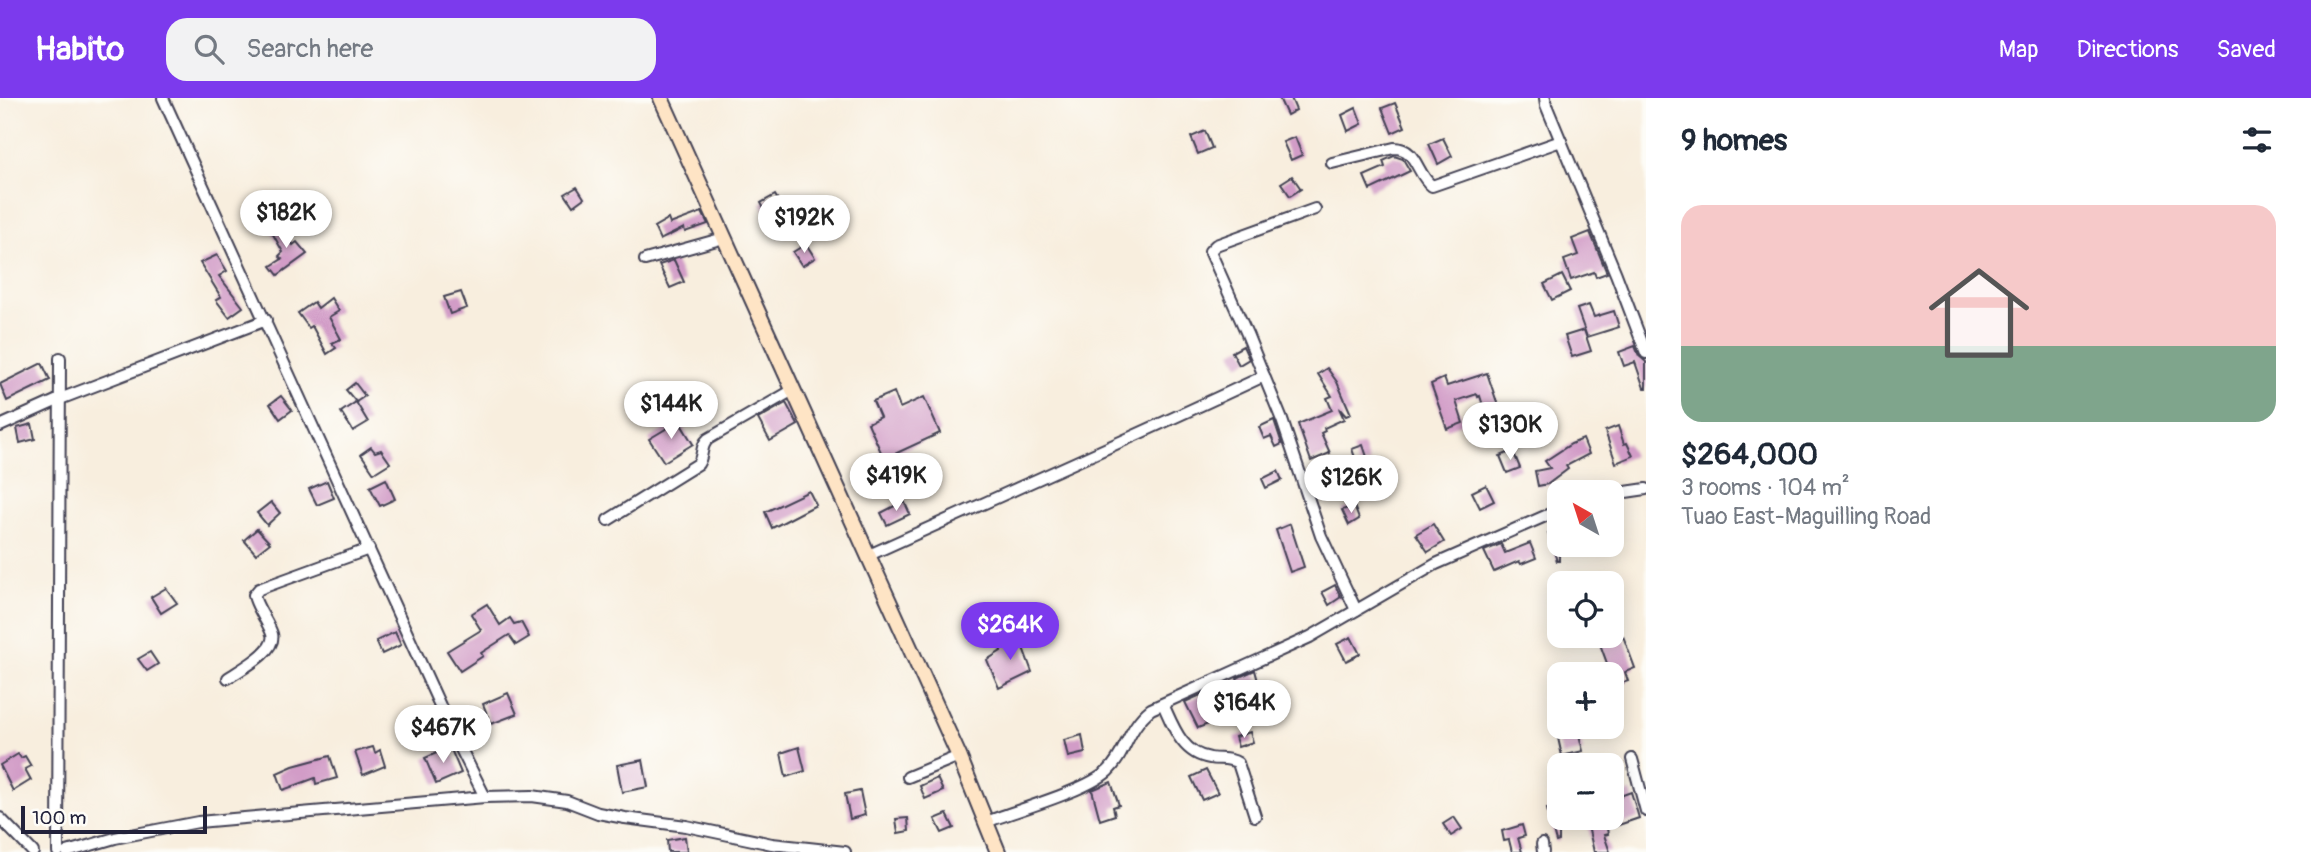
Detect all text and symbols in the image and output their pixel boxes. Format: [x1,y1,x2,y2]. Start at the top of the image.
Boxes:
search box [166,18,656,81]
text: Habito [35,29,124,70]
icon: search [190,30,228,68]
text: Search here [246,33,373,65]
text: Map [1999,35,2039,64]
text: Directions [2077,35,2178,64]
text: Saved [2216,35,2276,64]
icon: filters [2238,121,2276,159]
text: 9 homes [1681,122,1787,159]
pin: $182K [237,190,335,250]
pin: $192K [755,195,853,255]
text: $182K [256,198,316,227]
text: $192K [774,203,834,232]
icon: home [1916,250,2042,376]
pin: $144K [622,382,720,441]
text: $144K [640,389,702,418]
pin: $130K [1461,402,1559,462]
text: $130K [1478,410,1542,439]
text: $264,000 [1681,436,1818,473]
pin: $419K [847,454,945,513]
pin: $126K [1302,456,1400,515]
text: $419K [866,461,926,490]
text: $126K [1320,463,1382,492]
text: 3 rooms · 104 m² [1681,473,1850,502]
north arrow [1547,480,1624,556]
map controls [1547,480,1624,830]
text: Tuao East-Maguilling Road [1681,502,1931,531]
button: locate [1547,571,1624,648]
pin: $264K [961,602,1059,662]
text: $264K [977,610,1043,639]
button: + [1547,662,1624,739]
pin: $164K [1195,680,1293,740]
text: $164K [1213,688,1275,717]
pin: $467K [394,706,492,765]
text: $467K [411,713,476,742]
button: − [1547,753,1624,830]
scale bar [21,803,206,835]
text: 100 m [32,806,86,830]

